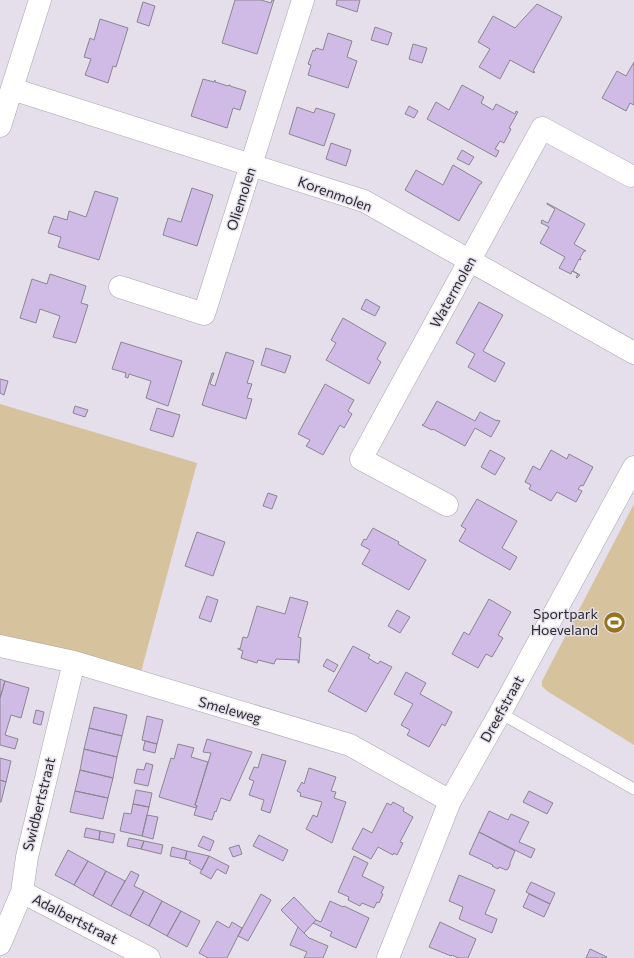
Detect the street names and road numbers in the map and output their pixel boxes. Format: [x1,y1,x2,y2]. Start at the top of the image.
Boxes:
street label: Oliemolen [222,165,259,233]
street label: Korenmolen [296,172,375,215]
street label: Watermolen [426,253,479,330]
street label: Dreefstraat [476,672,527,745]
street label: Smeleweg [197,692,264,727]
street label: Swidbertstraat [19,755,58,852]
street label: Adalbertstraat [30,890,121,947]

